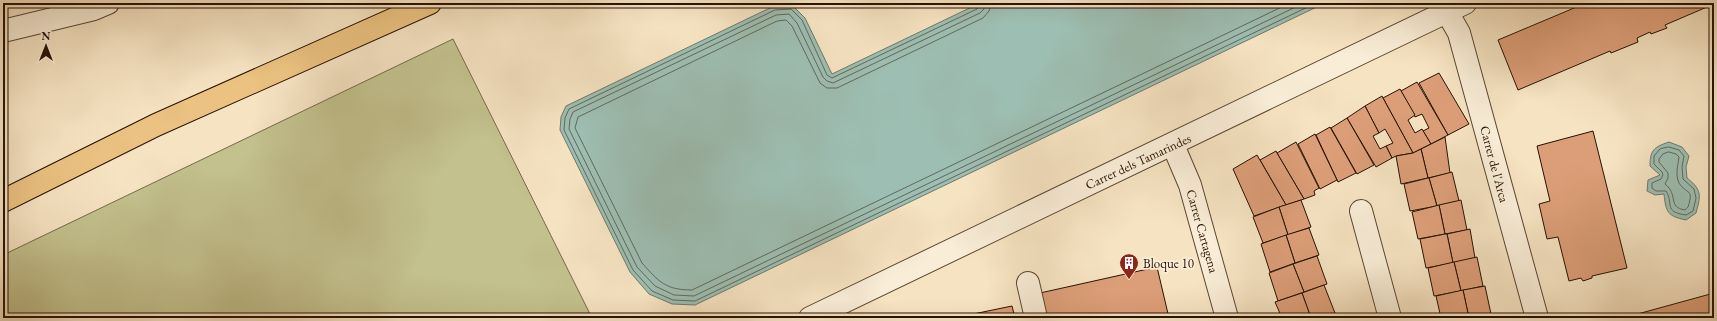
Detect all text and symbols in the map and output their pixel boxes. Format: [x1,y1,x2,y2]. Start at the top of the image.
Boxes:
north arrow [26,26,66,66]
text: N [42,29,51,43]
street label: Carrer de l'Arca [1476,124,1513,205]
street label: Carrer dels Tamarindes [1083,129,1194,193]
street label: Carrer Cartagena [1183,187,1223,276]
building icon: Bloque 10 [1118,252,1140,280]
place label: Bloque 10 [1143,255,1194,272]

